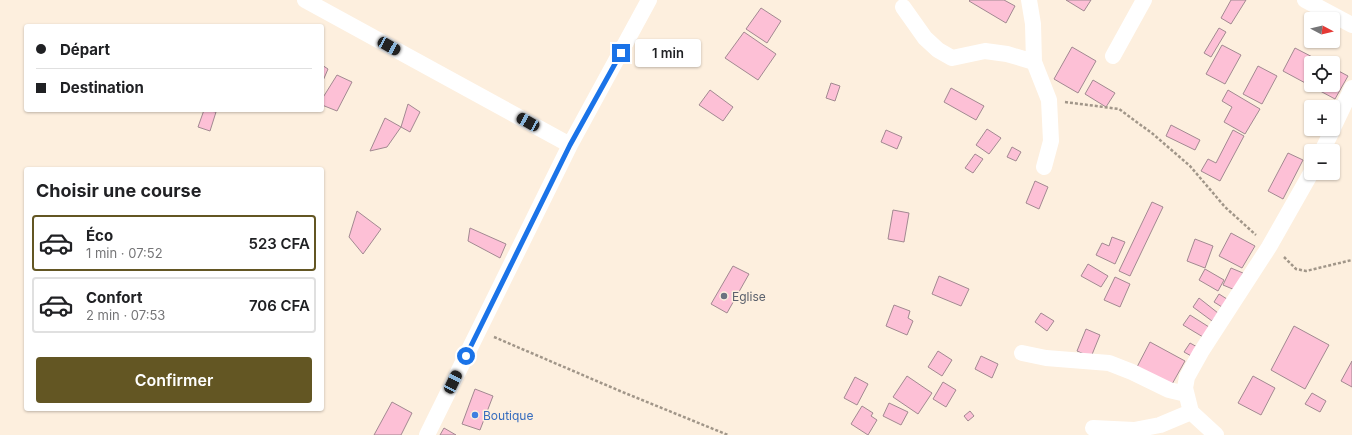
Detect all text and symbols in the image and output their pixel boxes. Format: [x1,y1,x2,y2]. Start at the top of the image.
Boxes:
north arrow [1304,12,1340,48]
map controls [1304,12,1340,180]
car [376,35,402,57]
callout: 1 min [635,39,701,67]
text: Départ [60,40,110,59]
route end [612,44,630,62]
text: 1 min [652,45,684,61]
button: locate [1304,56,1340,92]
text: Destination [60,78,144,97]
button: + [1304,100,1340,136]
car [515,111,541,133]
button: − [1304,144,1340,180]
text: Choisir une course [36,180,201,201]
icon: car [38,225,74,261]
text: Éco [86,226,113,245]
text: 523 CFA [248,234,310,253]
text: 1 min · 07:52 [86,245,163,261]
icon: car [38,287,74,323]
text: Confort [86,288,142,307]
place label: Eglise [732,289,766,304]
marker: Eglise [719,291,729,301]
text: 706 CFA [249,296,310,315]
text: 2 min · 07:53 [86,307,165,323]
route start [457,347,475,365]
button: Confirmer [36,357,312,403]
car [442,369,464,395]
place label: Boutique [483,408,533,423]
marker: Boutique [470,410,480,420]

